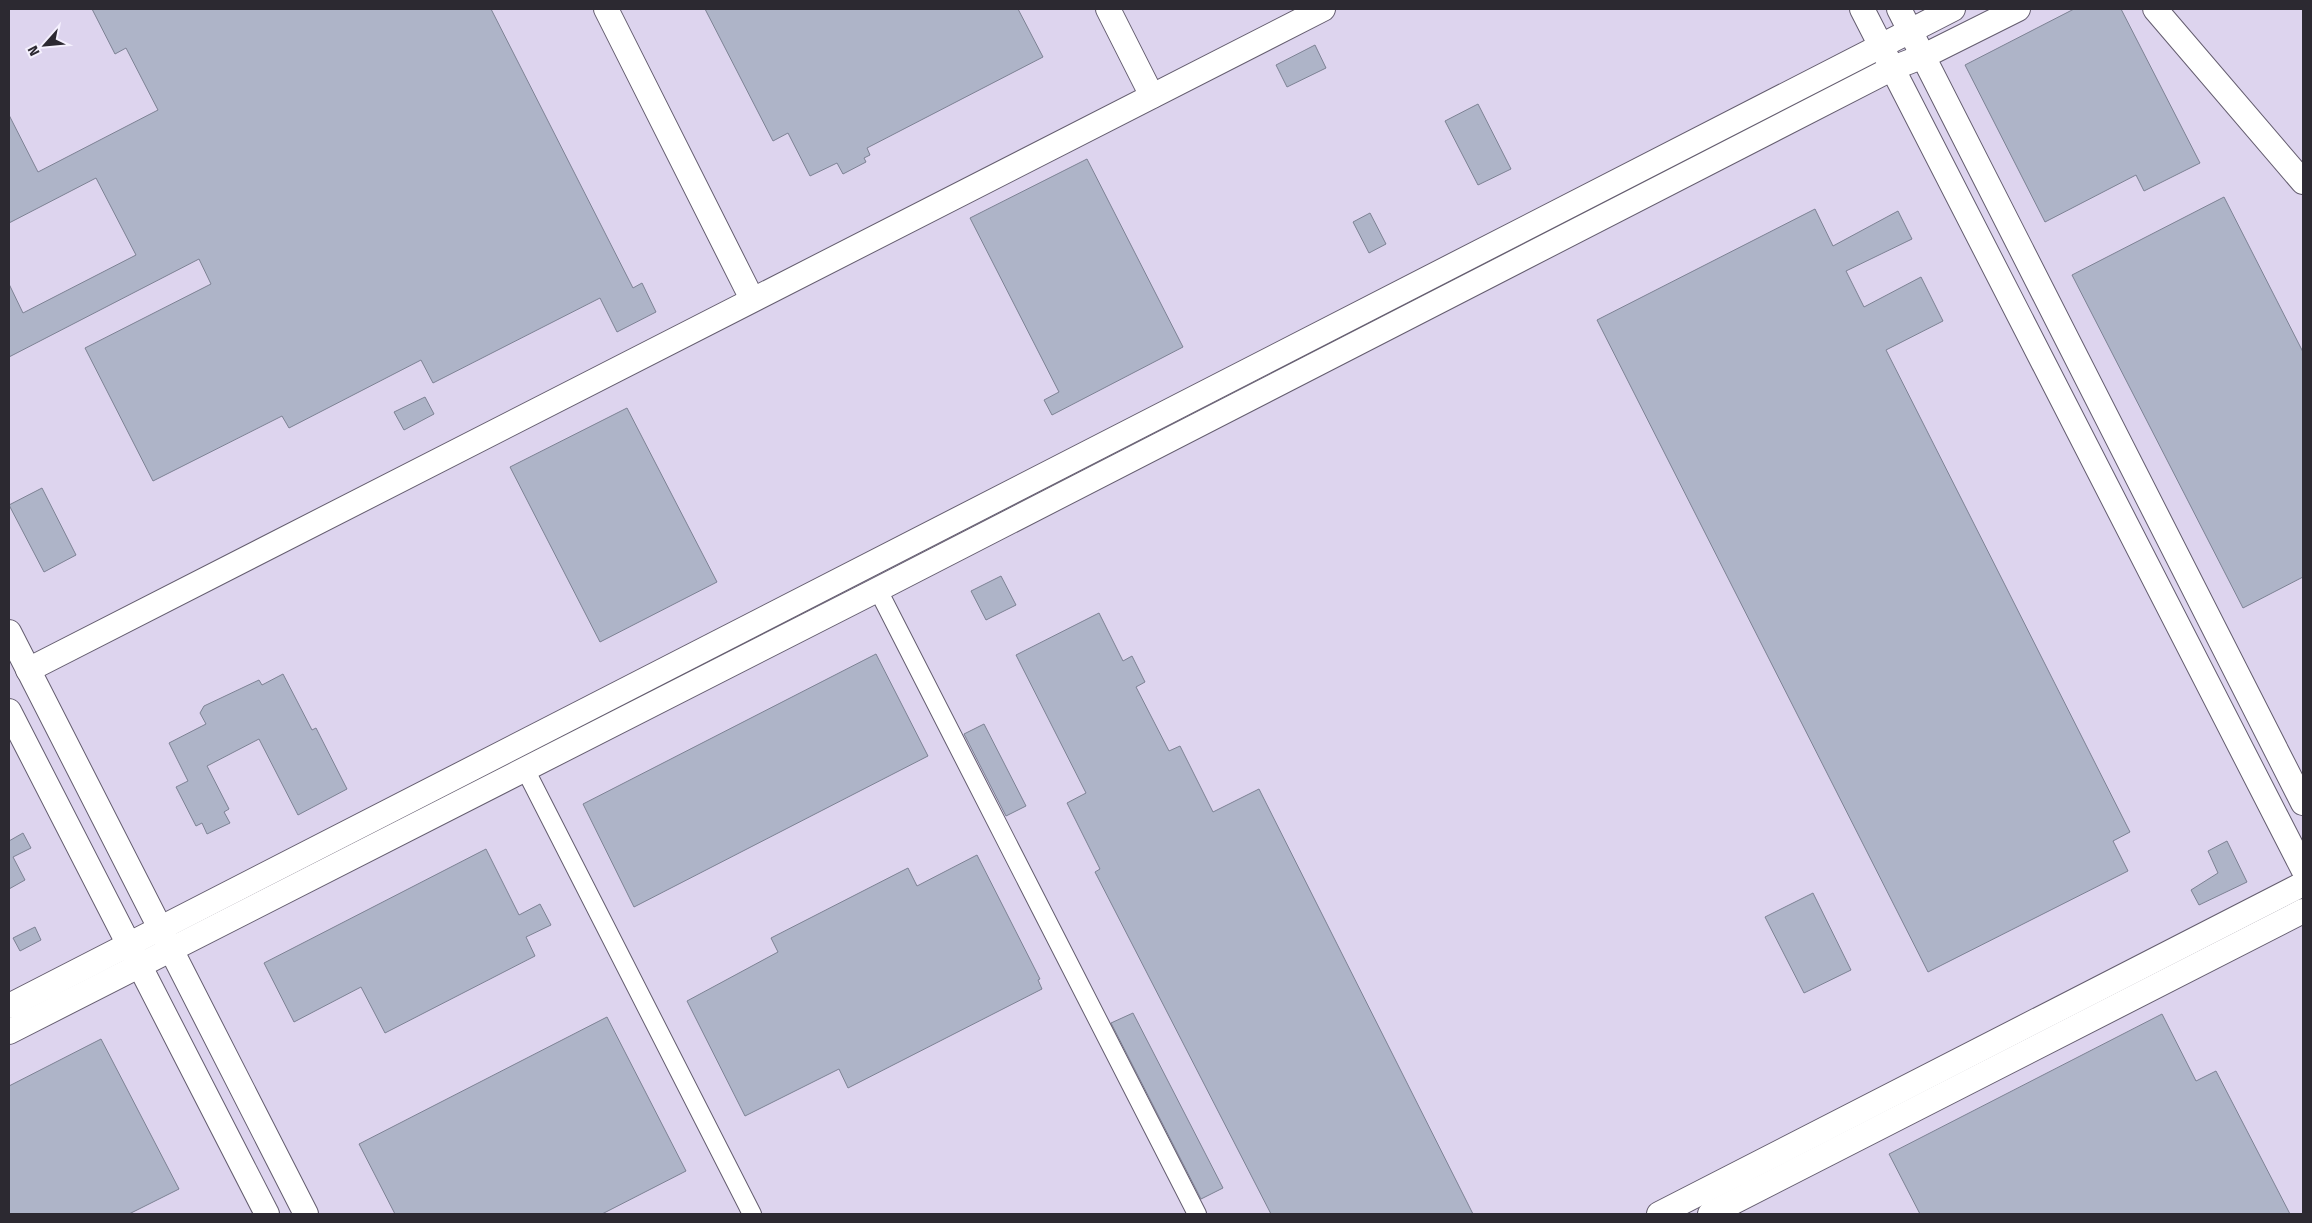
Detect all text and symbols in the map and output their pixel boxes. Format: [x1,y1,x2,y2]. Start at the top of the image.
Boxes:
north arrow [20,20,70,70]
text: N [24,43,44,59]

